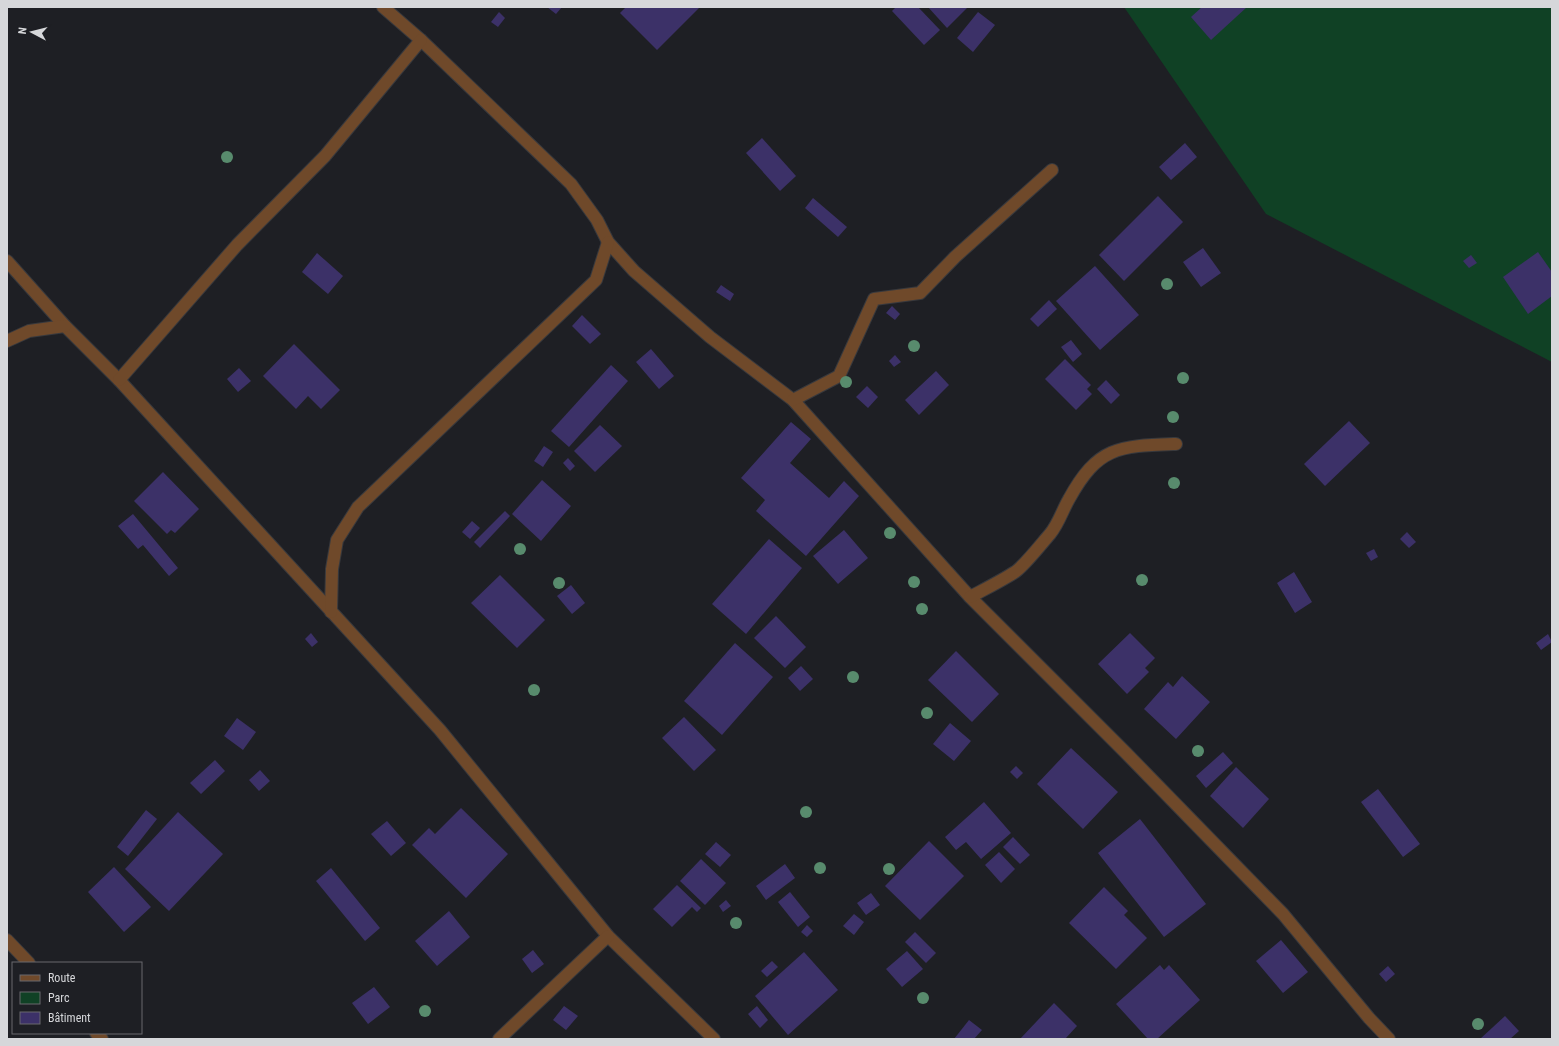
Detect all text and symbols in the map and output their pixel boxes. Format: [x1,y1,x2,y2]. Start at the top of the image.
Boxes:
north arrow [12,12,52,52]
text: N [16,26,29,35]
legend [12,962,142,1034]
text: Route [48,971,76,985]
text: Parc [48,991,70,1005]
text: Bâtiment [48,1011,91,1025]

